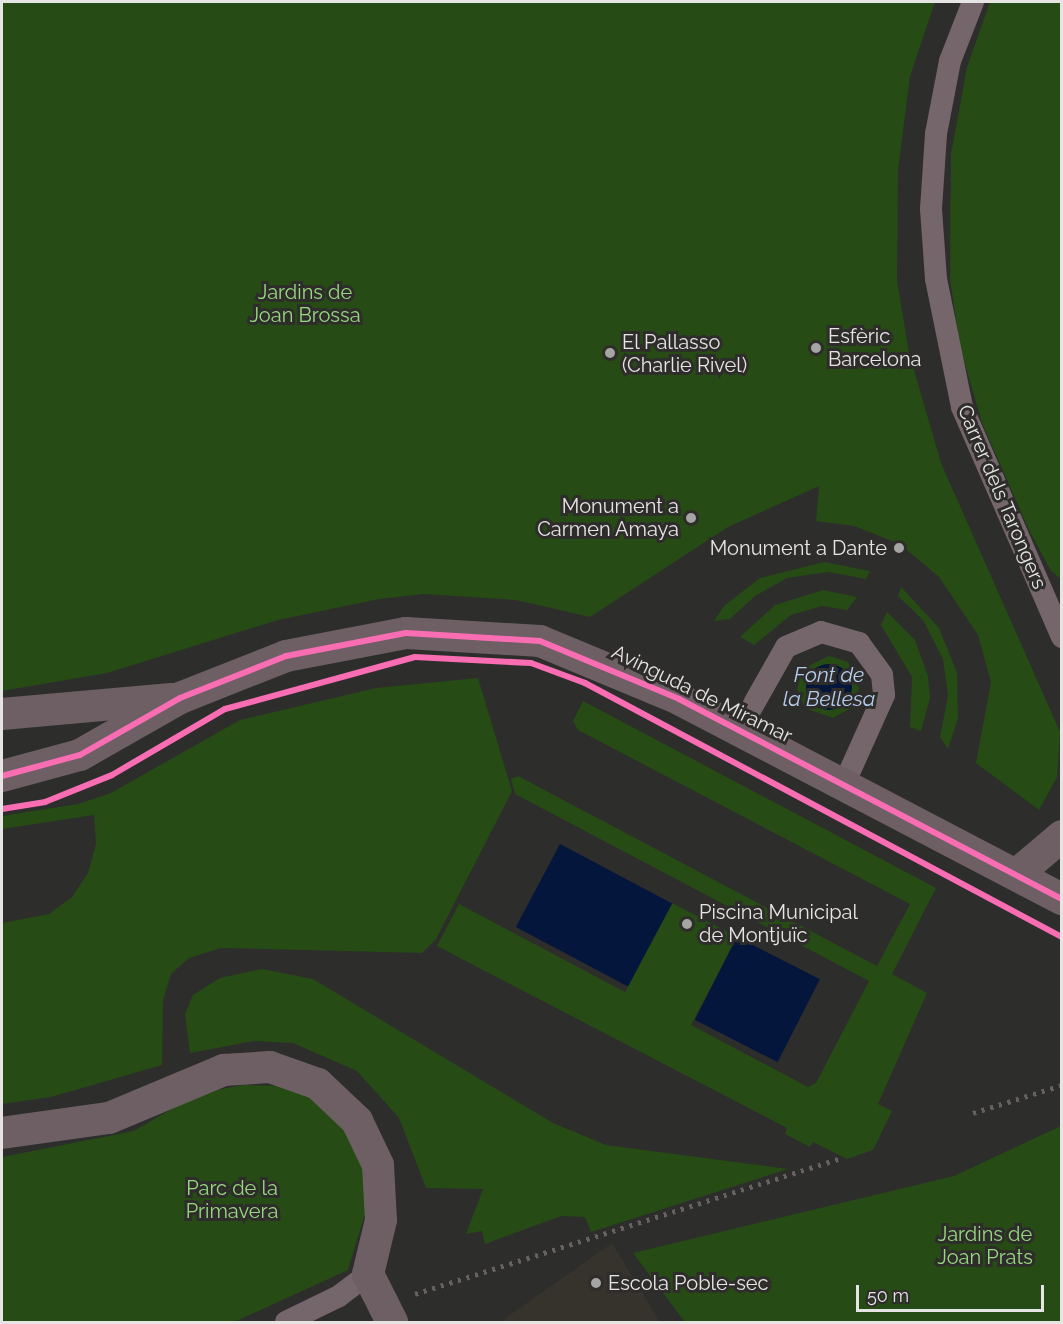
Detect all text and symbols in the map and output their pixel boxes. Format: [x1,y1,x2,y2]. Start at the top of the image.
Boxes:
park label: Jardins de Joan Brossa [249,281,361,328]
place label: Esfèric Barcelona [828,324,921,371]
place label: El Pallasso (Charlie Rivel) [622,330,747,377]
marker: Esfèric Barcelona [809,341,823,355]
marker: El Pallasso (Charlie Rivel) [603,346,617,360]
street label: Carrer dels Tarongers [952,401,1052,593]
place label: Monument a Carmen Amaya [537,494,679,541]
marker: Monument a Carmen Amaya [684,511,698,525]
place label: Monument a Dante [710,536,887,560]
marker: Monument a Dante [892,541,906,555]
street label: Avinguda de Miramar [608,640,796,748]
water label: Font de la Bellesa [783,662,875,712]
place label: Piscina Municipal de Montjuïc [699,900,858,947]
marker: Piscina Municipal de Montjuïc [680,917,694,931]
park label: Parc de la Primavera [186,1177,278,1224]
park label: Jardins de Joan Prats [937,1222,1033,1269]
place label: Escola Poble-sec [608,1271,769,1295]
scale bar [859,1273,1046,1311]
marker: Escola Poble-sec [589,1276,603,1290]
text: 50 m [867,1285,909,1306]

